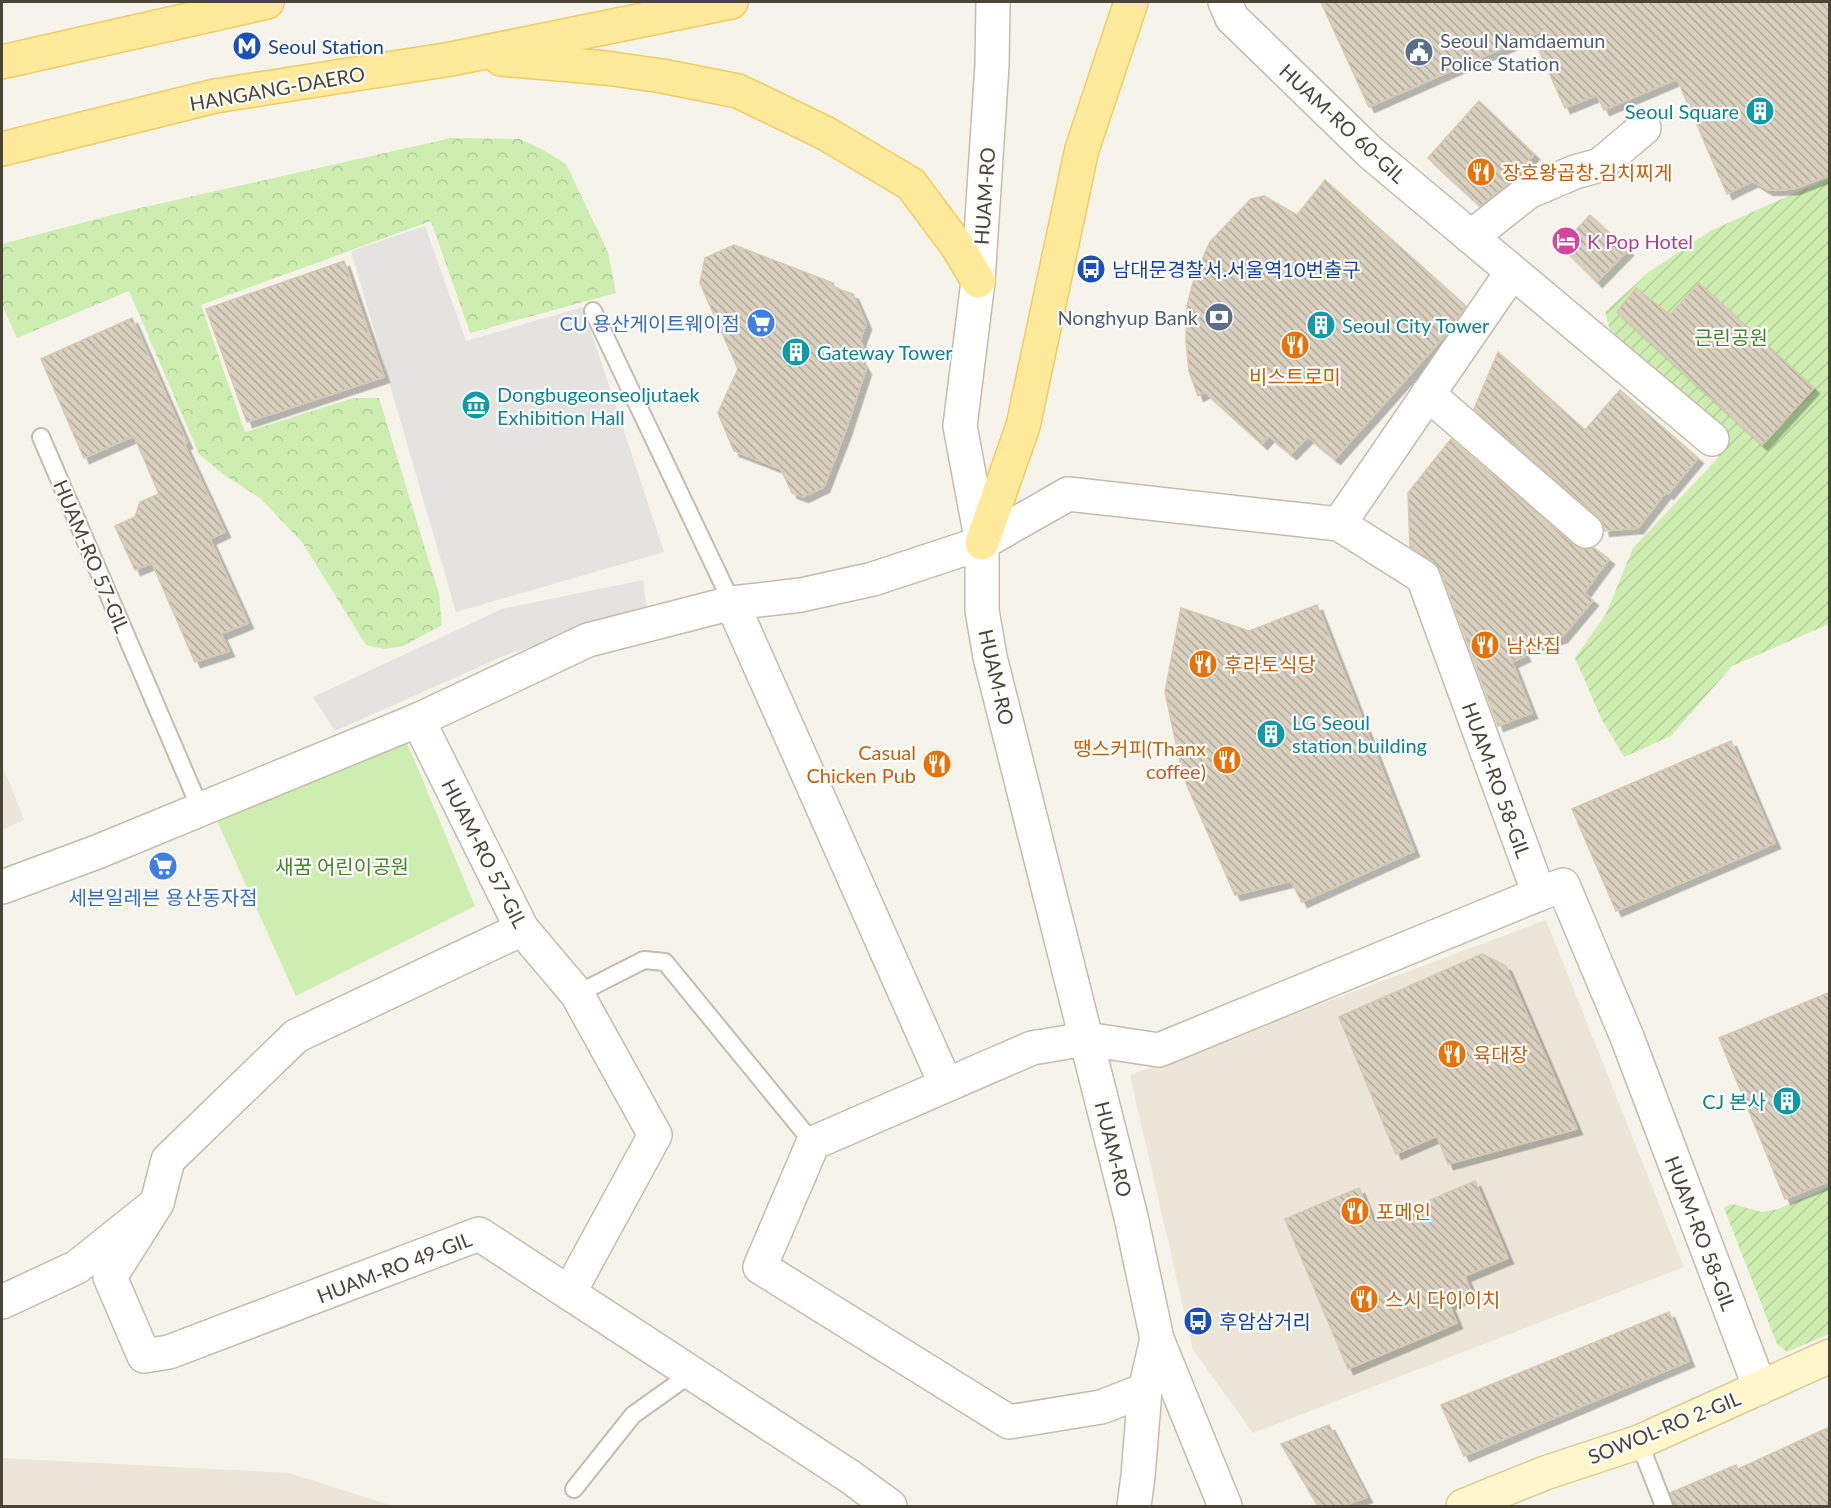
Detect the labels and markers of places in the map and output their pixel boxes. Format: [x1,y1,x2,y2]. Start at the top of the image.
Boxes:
place label: Seoul Namdaemun Police Station [1440,28,1606,75]
metro station icon: Seoul Station [231,30,263,62]
place label: Seoul Station [268,34,384,58]
public building icon: Seoul Namdaemun Police Station [1403,36,1435,68]
building icon: Seoul Square [1744,95,1776,127]
place label: Seoul Square [1625,99,1739,123]
restaurant icon: 장호왕곱창.김치찌게 [1465,156,1497,188]
place label: 장호왕곱창.김치찌게 [1502,160,1672,184]
hotel icon: K Pop Hotel [1550,225,1582,257]
place label: K Pop Hotel [1587,229,1693,253]
bus stop icon: 남대문경찰서.서울역10번출구 [1075,253,1107,285]
place label: 남대문경찰서.서울역10번출구 [1112,257,1361,281]
bank icon: Nonghyup Bank [1203,301,1235,333]
place label: Nonghyup Bank [1057,305,1199,329]
supermarket icon: CU 용산게이트웨이점 [745,307,777,339]
building icon: Seoul City Tower [1305,309,1337,341]
place label: CU 용산게이트웨이점 [560,311,740,335]
place label: Seoul City Tower [1342,313,1490,337]
restaurant icon: 비스트로미 [1279,329,1311,361]
building icon: Gateway Tower [780,336,812,368]
place label: Gateway Tower [817,340,953,364]
place label: 비스트로미 [1249,364,1341,388]
place label: Dongbugeonseoljutaek Exhibition Hall [497,382,701,429]
museum icon: Dongbugeonseoljutaek Exhibition Hall [460,389,492,421]
restaurant icon: 남산집 [1469,629,1501,661]
place label: 남산집 [1506,633,1561,657]
restaurant icon: 후라토식당 [1187,648,1219,680]
place label: 후라토식당 [1224,652,1316,676]
place label: LG Seoul station building [1292,710,1427,757]
building icon: LG Seoul station building [1255,718,1287,750]
place label: 땡스커피(Thanx coffee) [1073,736,1206,783]
place label: Casual Chicken Pub [806,740,916,787]
restaurant icon: 땡스커피(Thanx coffee) [1211,744,1243,776]
restaurant icon: Casual Chicken Pub [921,748,953,780]
supermarket icon: 세븐일레븐 용산동자점 [147,850,179,882]
place label: 세븐일레븐 용산동자점 [68,885,258,909]
restaurant icon: 육대장 [1436,1038,1468,1070]
place label: 육대장 [1473,1042,1528,1066]
building icon: CJ 본사 [1771,1085,1803,1117]
place label: CJ 본사 [1702,1089,1766,1113]
restaurant icon: 포메인 [1339,1195,1371,1227]
place label: 포메인 [1376,1199,1431,1223]
restaurant icon: 스시 다이이치 [1348,1283,1380,1315]
place label: 스시 다이이치 [1385,1287,1501,1311]
bus stop icon: 후암삼거리 [1182,1305,1214,1337]
place label: 후암삼거리 [1219,1309,1311,1333]

